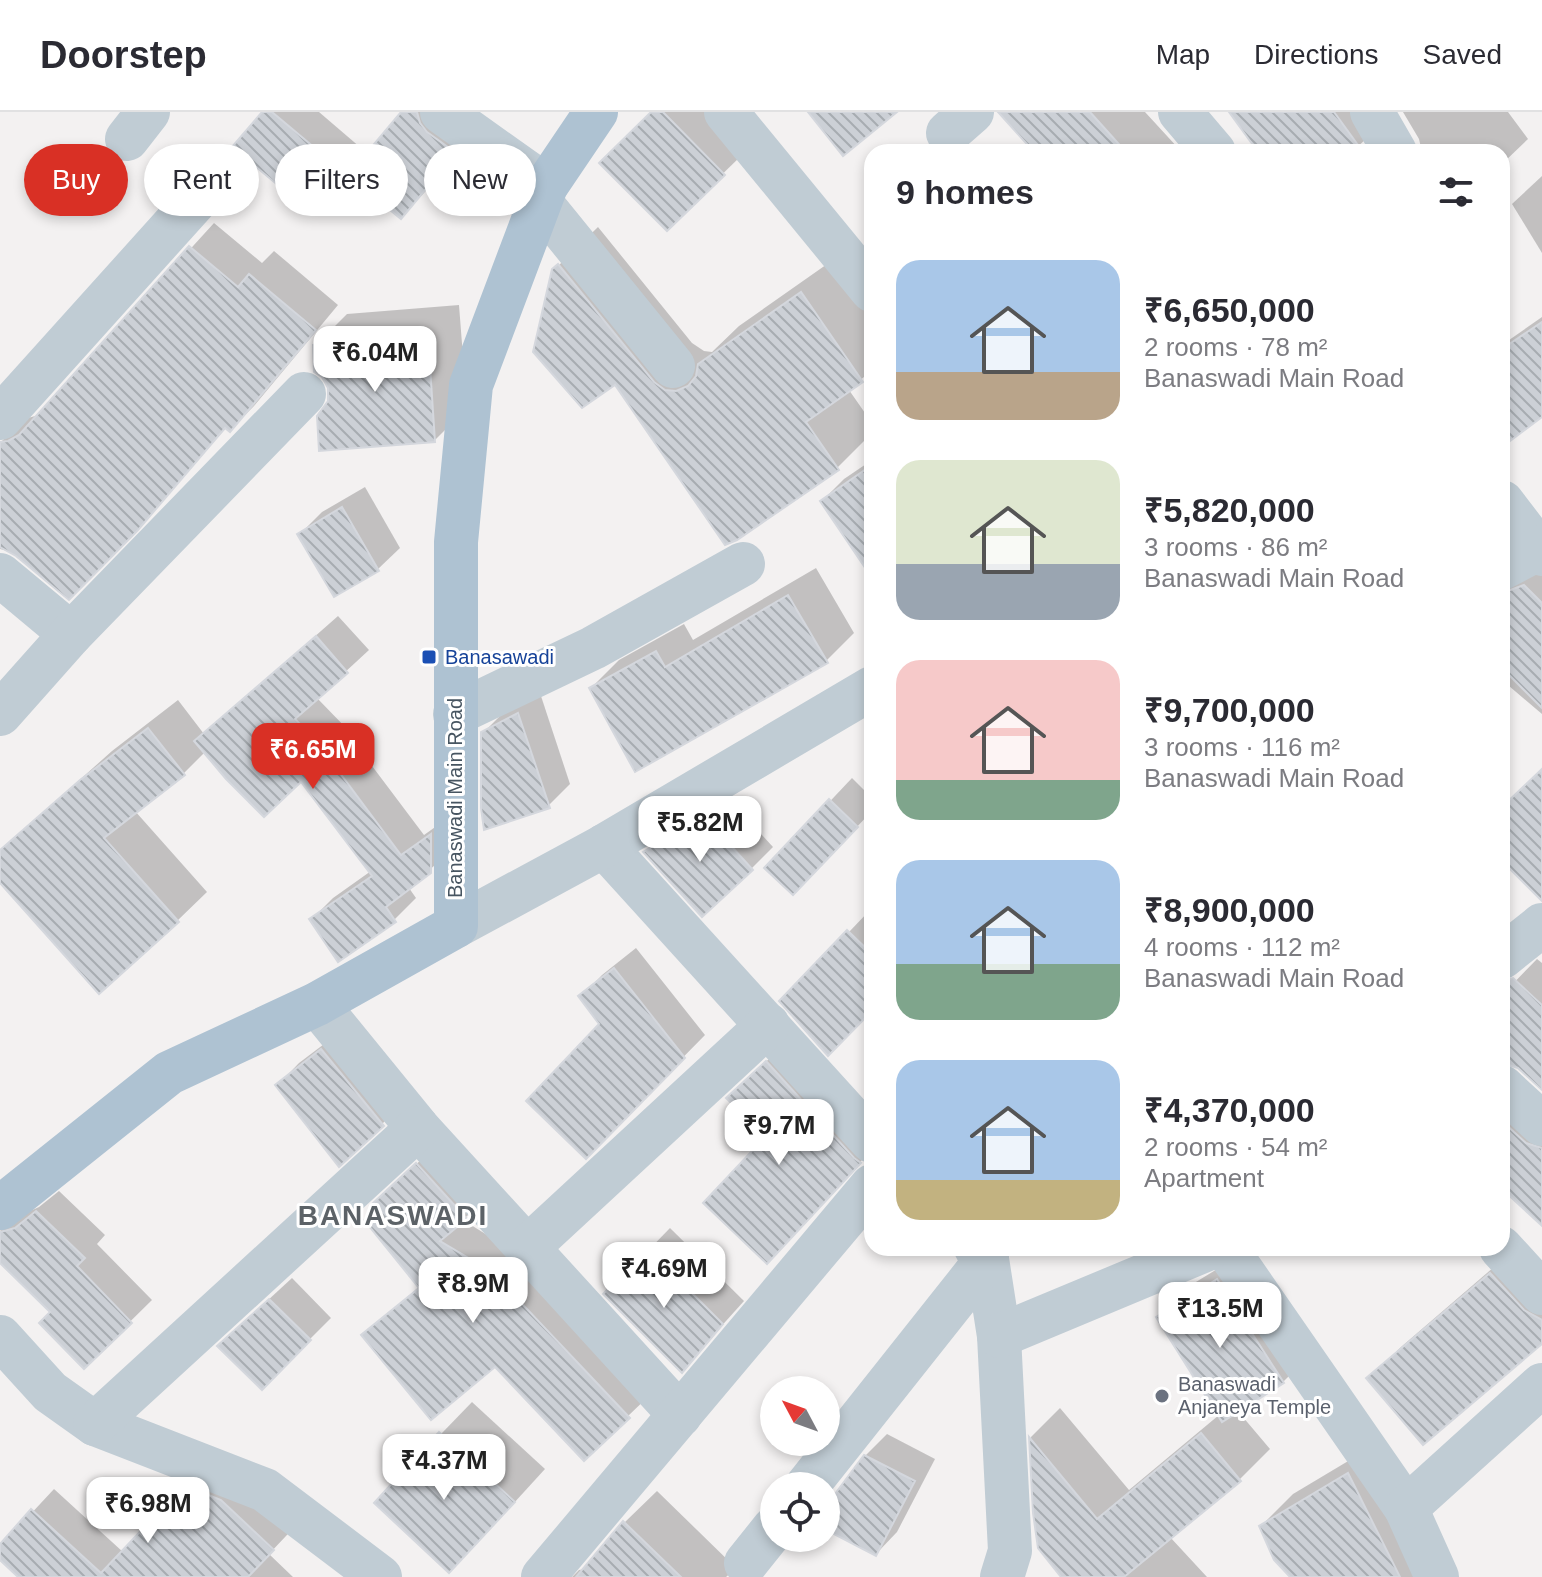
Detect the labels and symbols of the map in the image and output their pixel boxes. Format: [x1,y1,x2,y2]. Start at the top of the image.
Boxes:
pin: ₹6.04M [310,326,440,394]
place label: Banasawadi [445,646,554,668]
marker: Banasawadi [420,648,438,666]
street label: Banaswadi Main Road [444,698,466,898]
pin: ₹6.65M [248,723,378,791]
pin: ₹5.82M [635,796,765,864]
pin: ₹9.7M [723,1099,835,1167]
district label: BANASWADI [298,1200,488,1231]
pin: ₹4.69M [599,1242,729,1310]
pin: ₹8.9M [417,1257,529,1325]
pin: ₹13.5M [1155,1282,1285,1350]
place label: Banaswadi Anjaneya Temple [1178,1373,1331,1418]
north arrow [760,1376,840,1456]
marker: Banaswadi Anjaneya Temple [1153,1387,1171,1405]
pin: ₹4.37M [379,1434,509,1502]
pin: ₹6.98M [83,1477,213,1545]

